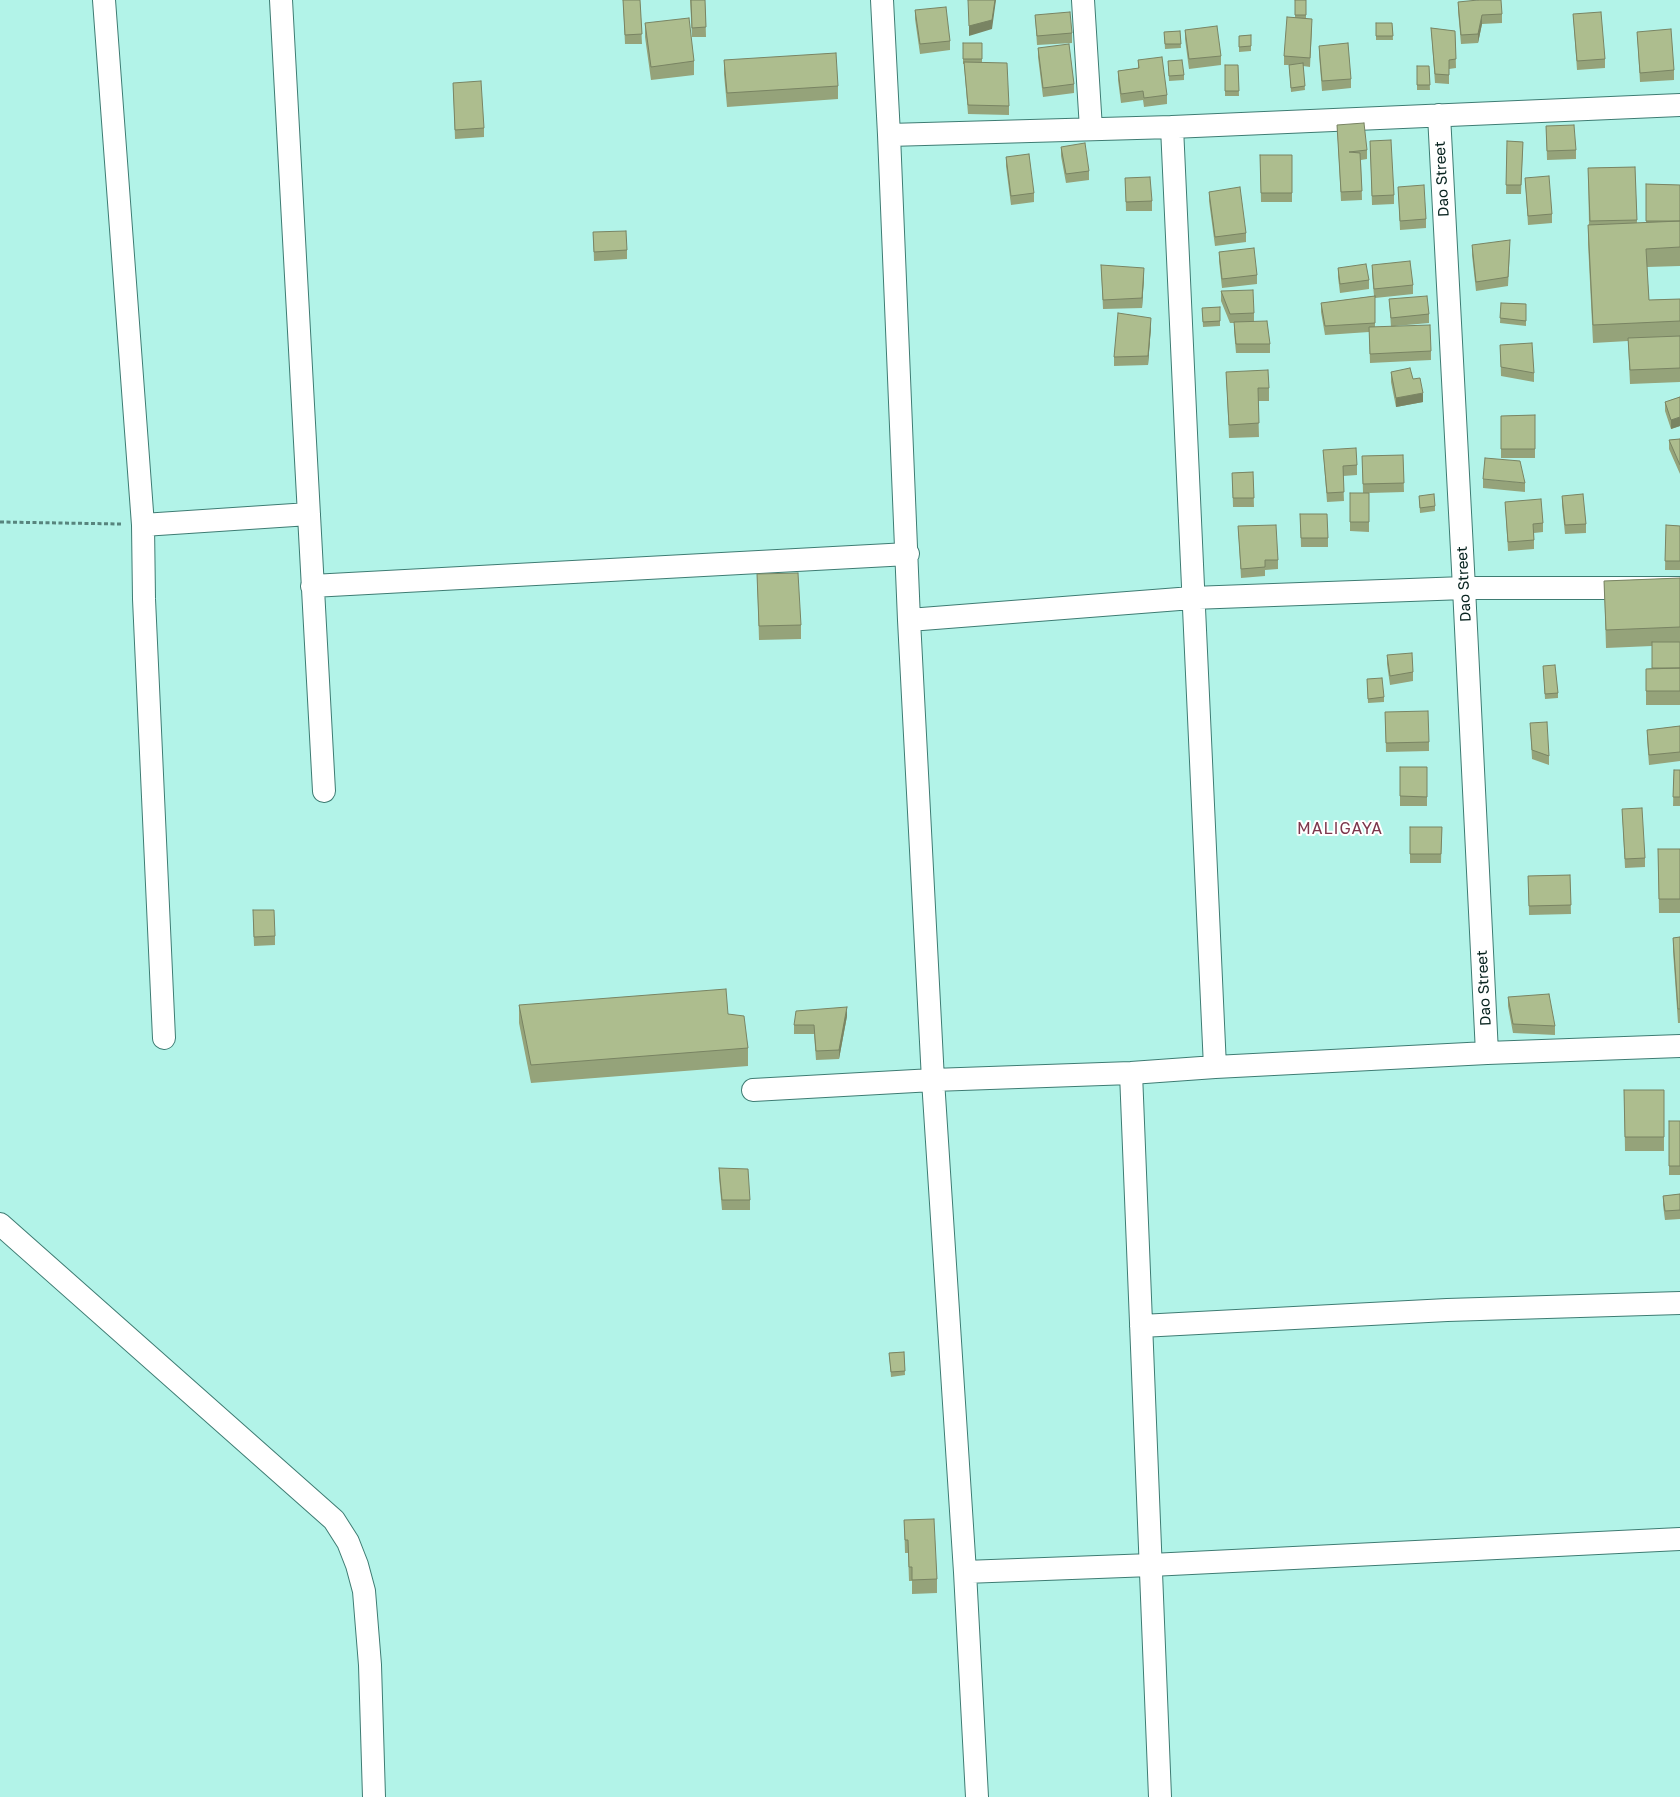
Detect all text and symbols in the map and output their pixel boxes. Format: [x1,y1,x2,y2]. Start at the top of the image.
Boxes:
street label: Dao Street [1431,141,1453,217]
street label: Dao Street [1453,546,1475,622]
district label: MALIGAYA [1296,819,1384,839]
street label: Dao Street [1473,950,1495,1026]

